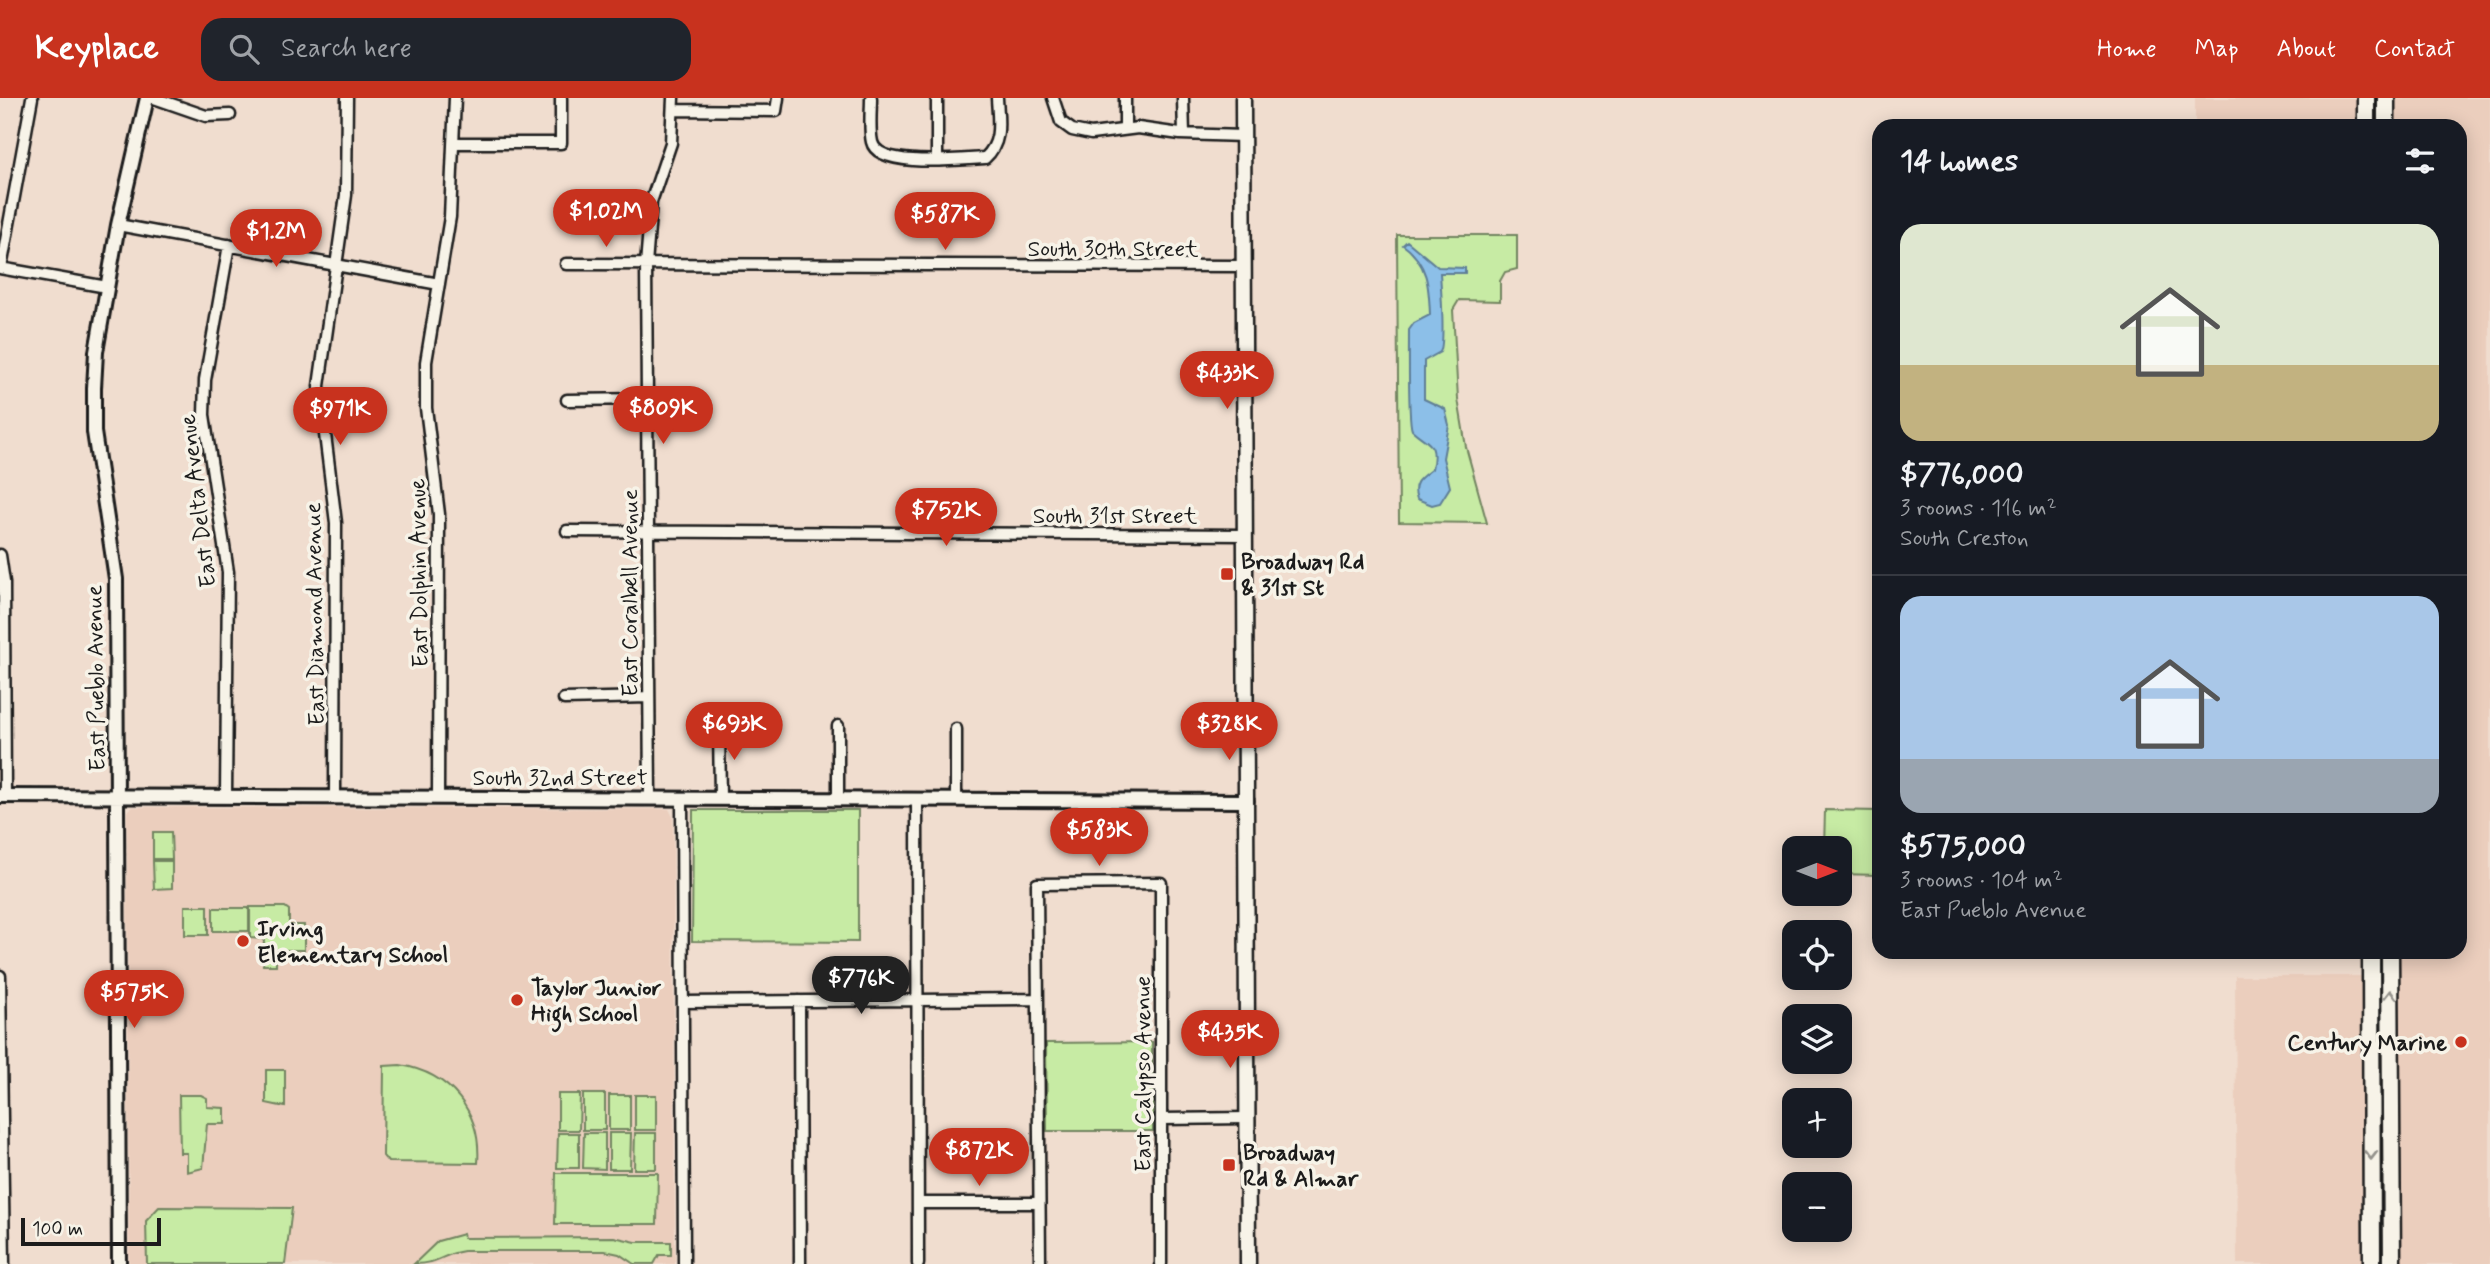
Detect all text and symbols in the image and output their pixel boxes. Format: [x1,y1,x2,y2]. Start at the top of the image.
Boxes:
search box [201,18,691,81]
text: Keyplace [35,27,159,71]
icon: search [225,30,263,68]
text: Search here [281,32,412,66]
text: Home [2097,34,2157,65]
text: Map [2195,34,2239,65]
text: About [2277,34,2336,65]
text: Contact [2374,34,2455,65]
text: 14 homes [1900,142,2018,181]
icon: filters [2401,142,2439,180]
pin: $1.02M [549,190,663,249]
pin: $587K [896,192,994,252]
text: $1.02M [569,197,643,227]
text: $587K [911,200,980,230]
pin: $1.2M [227,209,325,269]
text: $1.2M [246,217,306,247]
street label: South 30th Street [1027,235,1199,265]
icon: home [2107,269,2233,395]
pin: $433K [1178,352,1276,411]
text: $433K [1196,359,1258,389]
pin: $809K [614,386,712,446]
pin: $971K [291,388,389,447]
text: $809K [629,394,697,424]
text: $971K [309,395,371,425]
street label: East Delta Avenue [173,412,225,589]
text: $776,000 [1900,455,2024,494]
street label: East Dolphin Avenue [403,478,437,668]
street label: East Coralbell Avenue [616,489,646,697]
pin: $752K [897,489,995,548]
text: 3 rooms · 116 m² [1900,494,2057,524]
text: $752K [911,496,981,526]
street label: East Diamond Avenue [299,502,333,726]
street label: South 31st Street [1033,502,1198,532]
text: South Creston [1900,524,2029,554]
place label: Broadway Rd & 31st St [1241,548,1364,604]
marker: Broadway Rd & 31st St [1219,566,1235,582]
street label: East Pueblo Avenue [80,584,114,772]
icon: home [2107,641,2233,767]
pin: $693K [685,702,783,762]
pin: $328K [1180,702,1278,762]
text: $693K [702,710,766,740]
text: $328K [1197,710,1261,740]
street label: South 32nd Street [472,764,648,794]
pin: $583K [1050,808,1148,868]
text: $583K [1066,816,1132,846]
text: $575,000 [1900,827,2026,866]
north arrow [1782,836,1852,906]
map controls [1782,836,1852,1242]
text: 3 rooms · 104 m² [1900,866,2063,896]
text: East Pueblo Avenue [1900,896,2087,926]
place label: Irving Elementary School [257,915,448,971]
button: locate [1782,920,1852,990]
marker: Irving Elementary School [235,933,251,949]
pin: $776K [812,956,910,1016]
text: $776K [828,964,894,994]
pin: $575K [85,970,183,1030]
place label: Taylor Junior High School [531,974,662,1033]
street label: East Calypso Avenue [1129,976,1159,1172]
text: $575K [100,978,168,1008]
one-way arrow [2382,989,2398,1000]
marker: Taylor Junior High School [509,992,525,1008]
button: layers [1782,1004,1852,1074]
pin: $435K [1181,1010,1279,1070]
text: $435K [1197,1018,1263,1048]
place label: Century Marine [2287,1029,2447,1059]
marker: Century Marine [2453,1034,2469,1050]
button: + [1782,1088,1852,1158]
pin: $872K [930,1128,1028,1188]
text: $872K [945,1136,1013,1166]
place label: Broadway Rd & Almar [1243,1139,1360,1195]
one-way arrow [2363,1150,2379,1161]
marker: Broadway Rd & Almar [1221,1157,1237,1173]
button: − [1782,1172,1852,1242]
scale bar [21,1215,161,1247]
text: 100 m [32,1217,83,1242]

